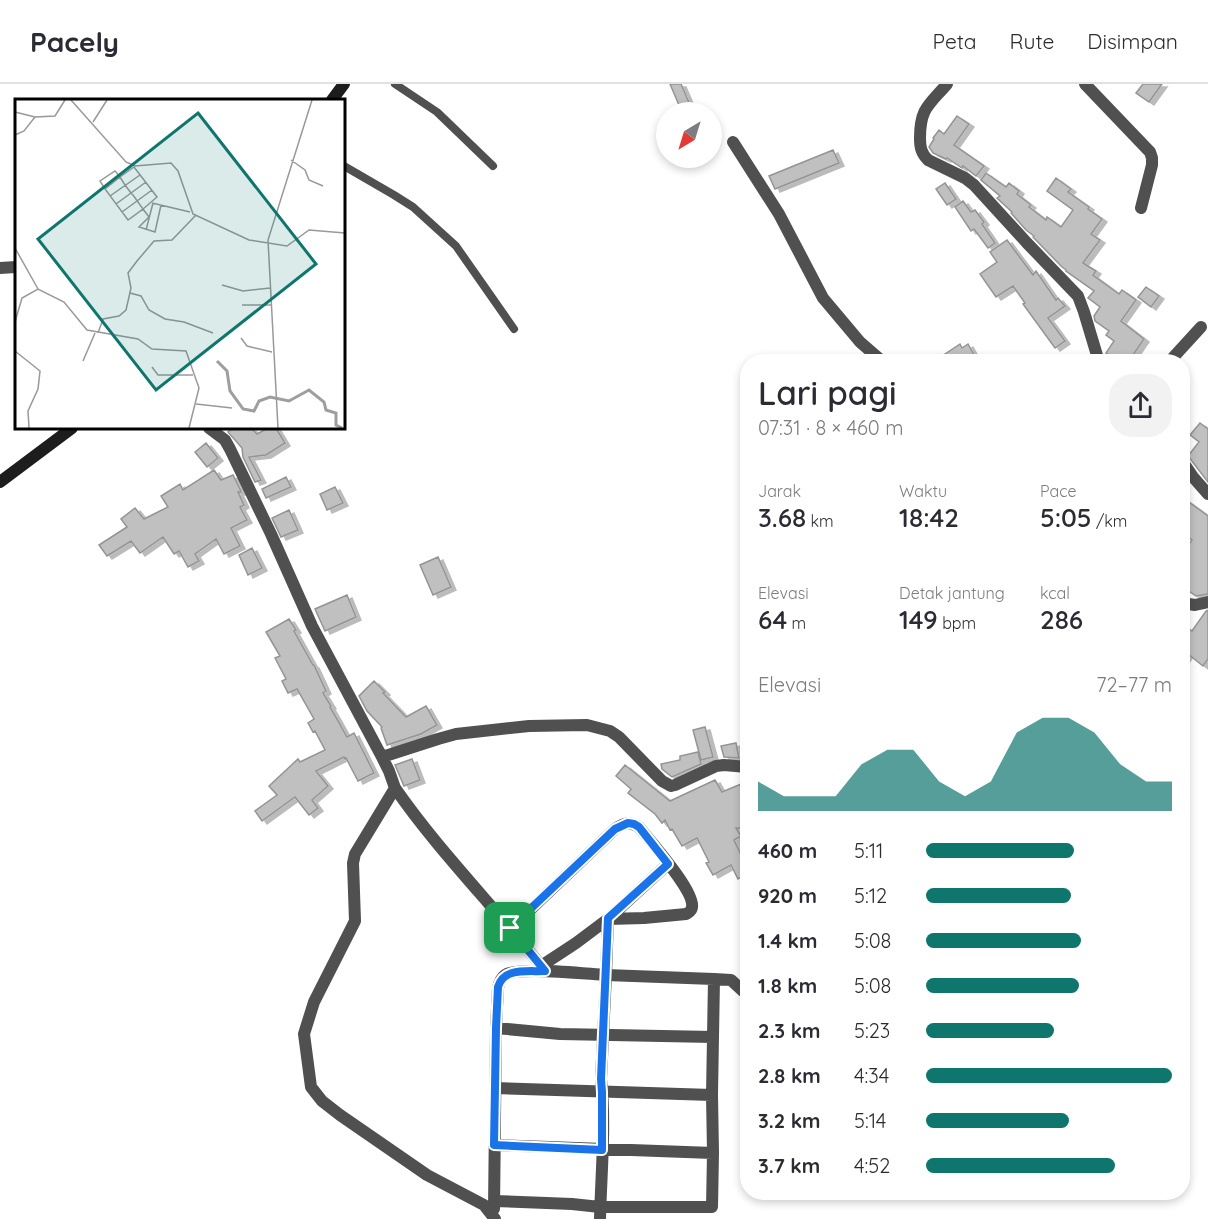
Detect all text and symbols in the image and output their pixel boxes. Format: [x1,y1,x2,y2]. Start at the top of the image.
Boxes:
text: Pacely [30,24,119,59]
text: Peta [933,28,977,54]
text: Rute [1010,28,1054,54]
text: Disimpan [1087,28,1178,54]
inset map [15,99,345,429]
north arrow [656,102,722,168]
map controls [656,102,722,168]
text: Lari pagi [758,372,897,413]
button: share [1109,374,1172,437]
text: 07:31 · 8 × 460 m [758,415,903,440]
text: Jarak [758,481,801,501]
text: Waktu [899,481,947,501]
text: Pace [1040,481,1076,501]
text: 3.68 [758,501,806,534]
text: 18:42 [899,501,959,534]
text: 5:05 [1040,501,1092,534]
text: km [806,511,834,531]
text: /km [1092,511,1127,531]
text: Elevasi [758,583,809,603]
text: Detak jantung [899,583,1005,603]
text: kcal [1040,583,1070,603]
text: 64 [758,603,787,636]
text: 149 [899,603,938,636]
text: 286 [1040,603,1083,636]
text: m [787,613,806,633]
text: bpm [938,613,976,633]
text: Elevasi [758,672,821,697]
text: 72–77 m [1096,672,1172,697]
text: 460 m [758,838,817,863]
text: 5:11 [854,838,883,863]
text: 920 m [758,883,817,908]
text: 5:12 [854,883,887,908]
pin [484,902,535,953]
icon: arrive [493,911,526,944]
text: 1.4 km [758,928,817,953]
text: 5:08 [854,928,891,953]
text: 1.8 km [758,973,817,998]
text: 5:08 [854,973,891,998]
text: 2.3 km [758,1018,821,1043]
text: 5:23 [854,1018,890,1043]
text: 2.8 km [758,1063,821,1088]
text: 4:34 [854,1063,889,1088]
text: 3.2 km [758,1108,821,1133]
text: 5:14 [854,1108,886,1133]
text: 3.7 km [758,1153,820,1178]
text: 4:52 [854,1153,890,1178]

